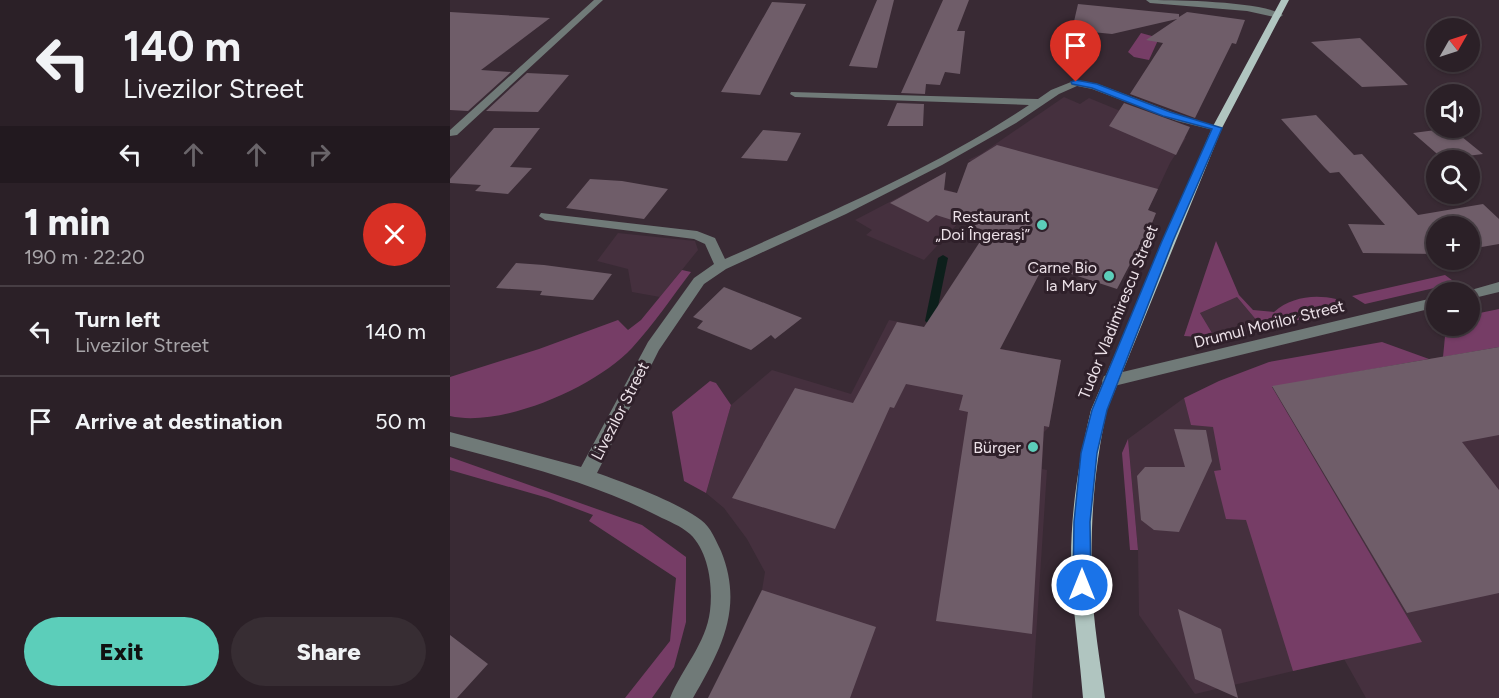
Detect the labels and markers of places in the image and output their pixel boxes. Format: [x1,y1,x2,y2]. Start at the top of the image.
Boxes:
pin [1050,20,1101,82]
place label: Restaurant „Doi Îngerași” [936,207,1031,244]
marker: Restaurant „Doi Îngerași” [1035,218,1049,232]
place label: Carne Bio la Mary [1028,258,1098,295]
marker: Carne Bio la Mary [1102,269,1116,283]
place label: Bürger [973,438,1022,457]
marker: Bürger [1026,440,1040,454]

